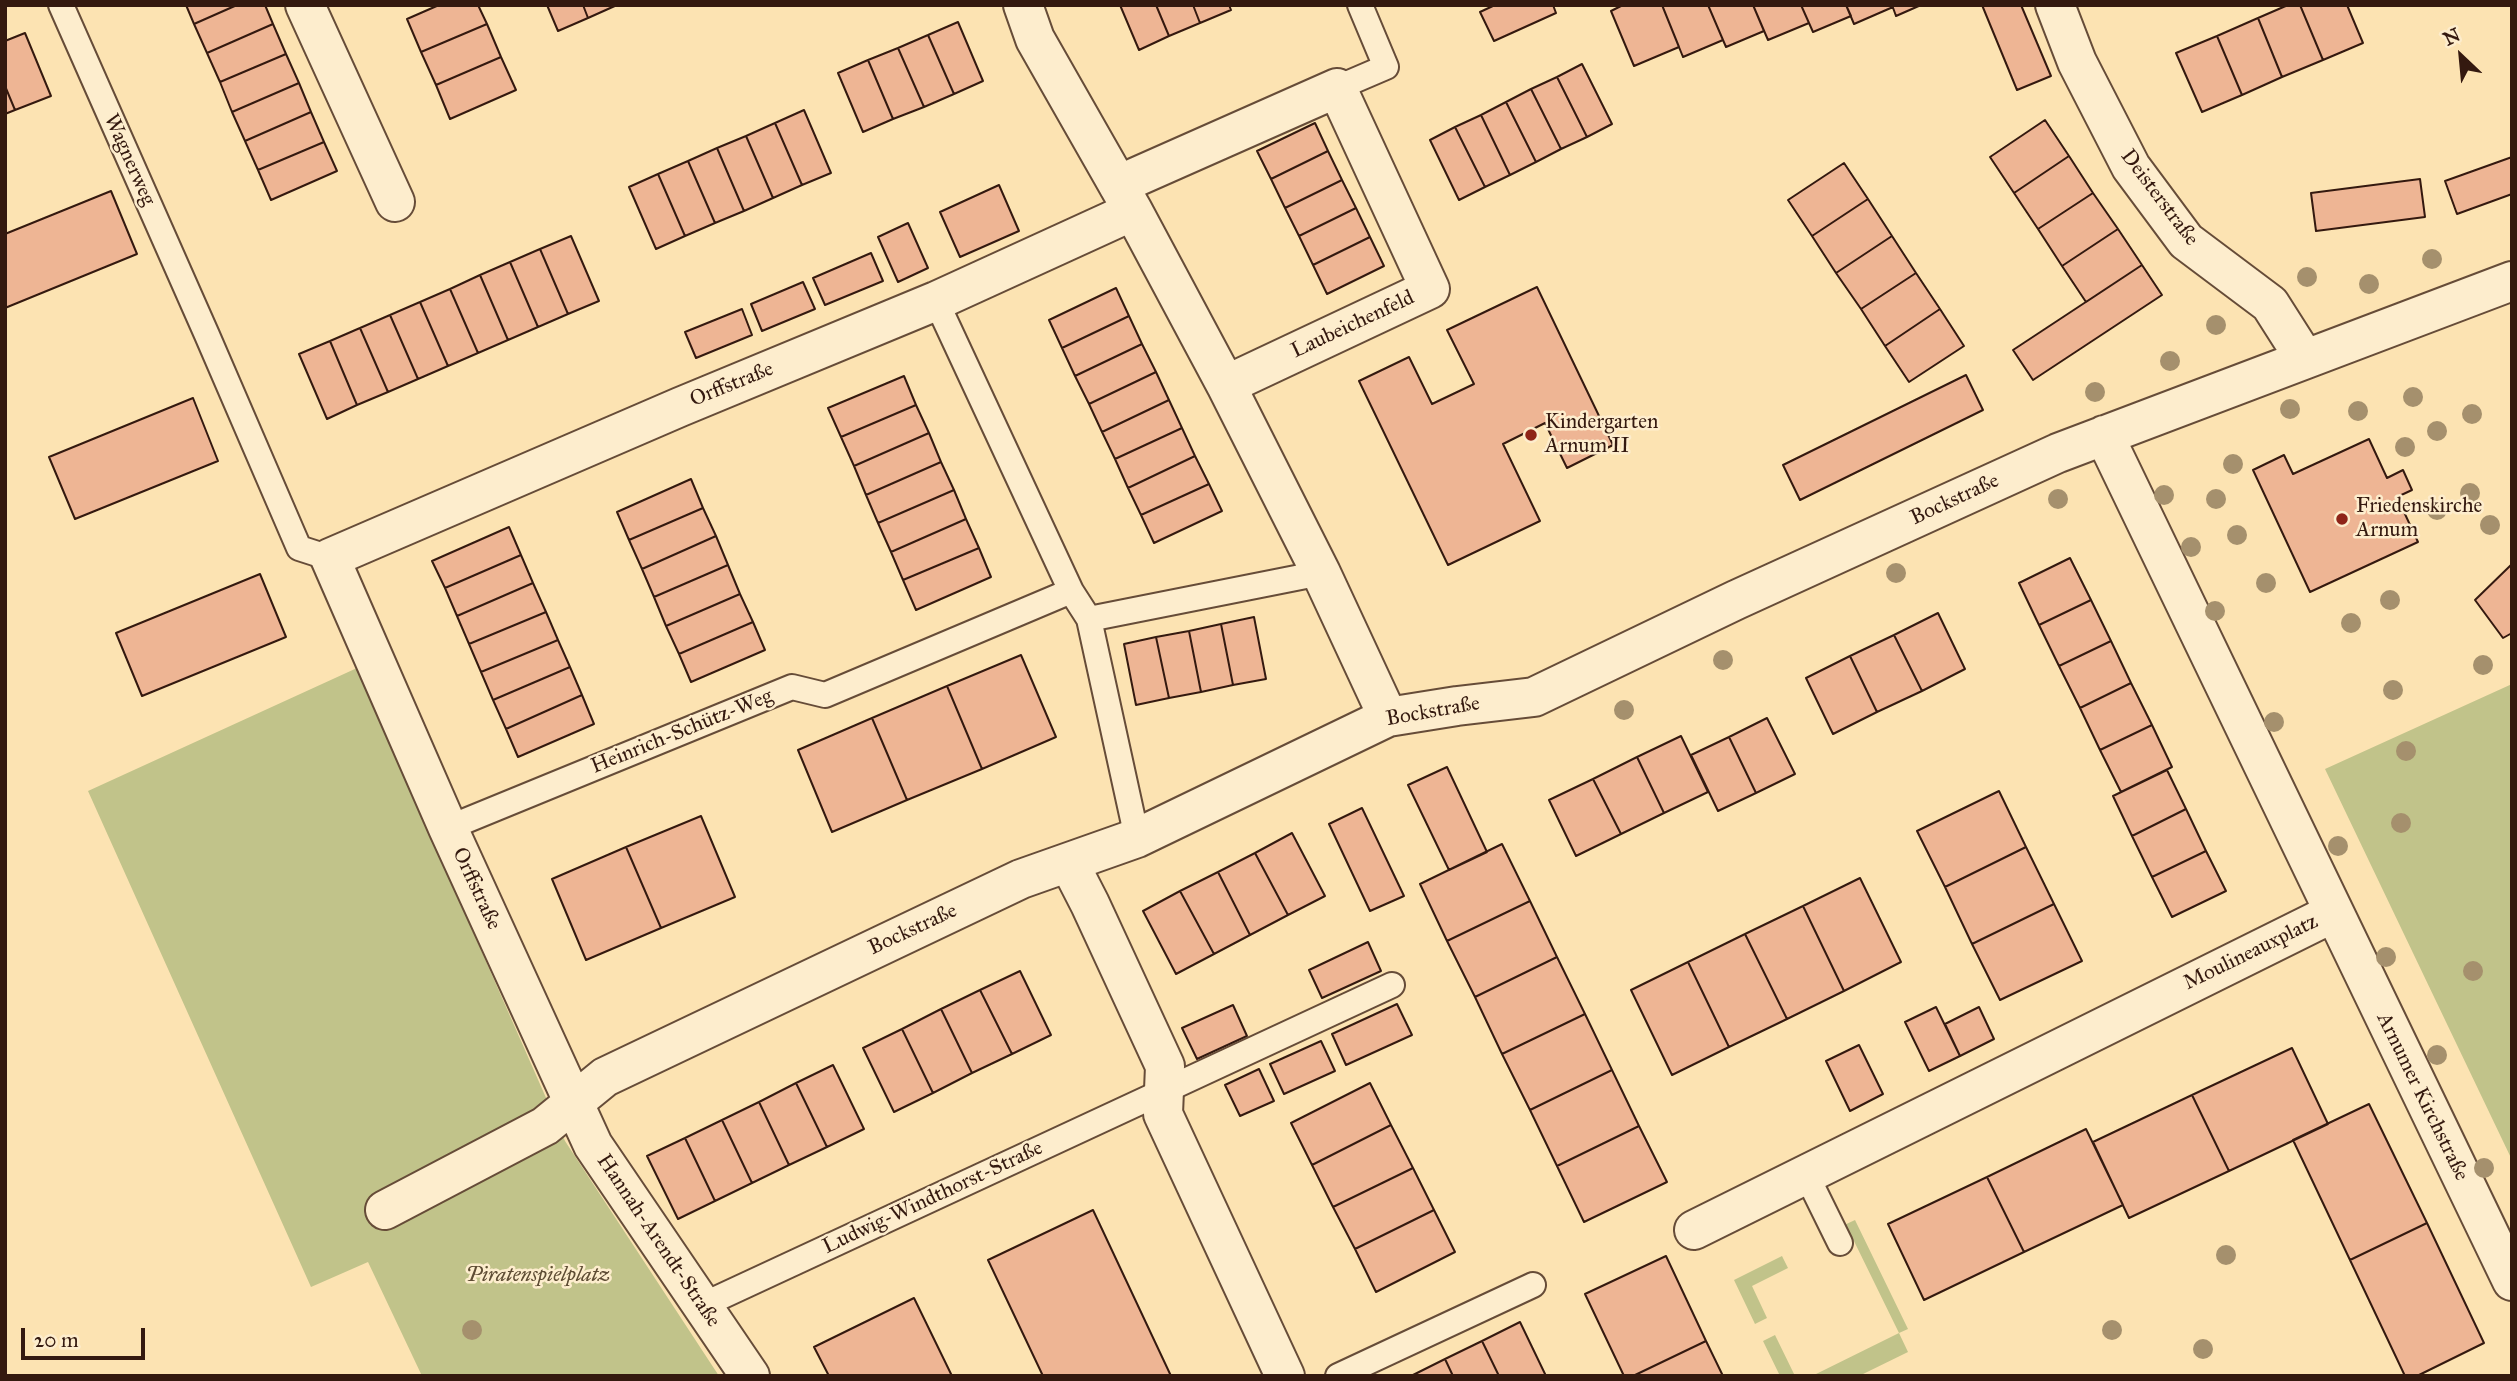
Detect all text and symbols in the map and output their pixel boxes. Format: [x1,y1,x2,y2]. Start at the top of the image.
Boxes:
north arrow [2426,21,2496,91]
text: N [2439,23,2464,51]
street label: Wagnerweg [98,110,160,210]
street label: Deisterstraße [2115,145,2203,251]
street label: Laubeichenfeld [1288,286,1418,364]
street label: Orffstraße [687,357,777,413]
place label: Kindergarten Arnum II [1545,410,1658,460]
marker: Kindergarten Arnum II [1523,427,1539,443]
street label: Bockstraße [1907,469,2003,531]
place label: Friedenskirche Arnum [2356,494,2482,544]
marker: Friedenskirche Arnum [2334,511,2350,527]
street label: Heinrich-Schütz-Weg [588,684,776,780]
street label: Bockstraße [1384,691,1482,733]
street label: Orffstraße [446,844,506,934]
street label: Bockstraße [865,899,961,961]
street label: Moulineauxplatz [2180,910,2322,996]
street label: Arnumer Kirchstraße [2370,1009,2474,1185]
street label: Ludwig-Windthorst-Straße [819,1136,1047,1260]
street label: Hannah-Arendt-Straße [591,1150,725,1332]
park label: Piratenspielplatz [466,1263,610,1289]
scale bar [24,1314,149,1358]
text: 20 m [34,1327,79,1353]

